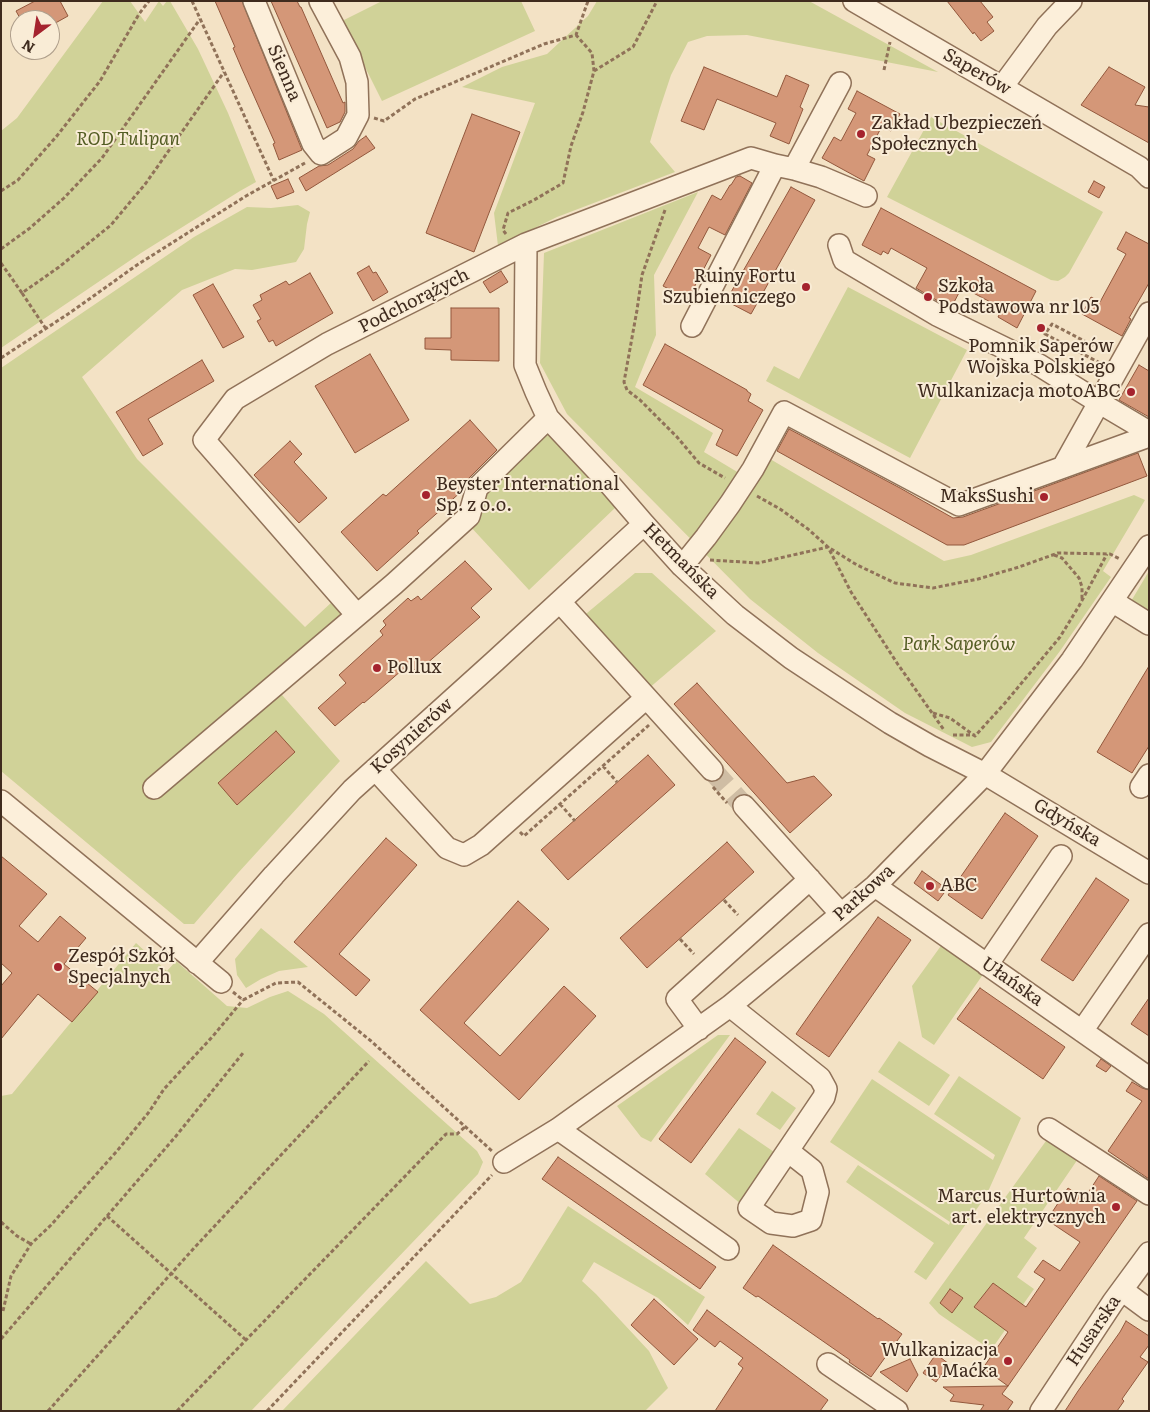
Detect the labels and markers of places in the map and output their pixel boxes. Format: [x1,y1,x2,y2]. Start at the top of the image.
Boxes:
place label: Zakład Ubezpieczeń Społecznych [871,113,1042,156]
marker: Zakład Ubezpieczeń Społecznych [855,128,867,140]
place label: Ruiny Fortu Szubienniczego [662,266,796,308]
place label: Szkoła Podstawowa nr 105 [938,276,1099,318]
marker: Ruiny Fortu Szubienniczego [800,281,812,293]
marker: Szkoła Podstawowa nr 105 [922,291,934,303]
marker: Pomnik Saperów Wojska Polskiego [1035,322,1047,334]
place label: Pomnik Saperów Wojska Polskiego [967,336,1115,378]
place label: Wulkanizacja motoABC [917,381,1121,403]
marker: Wulkanizacja motoABC [1125,386,1137,398]
place label: Beyster International Sp. z o.o. [436,474,619,516]
place label: MaksSushi [939,486,1034,508]
marker: Beyster International Sp. z o.o. [420,489,432,501]
marker: MaksSushi [1038,491,1050,503]
place label: Pollux [387,657,442,679]
marker: Pollux [371,662,383,674]
place label: ABC [940,875,978,897]
marker: ABC [924,880,936,892]
place label: Zespół Szkół Specjalnych [68,946,175,989]
marker: Zespół Szkół Specjalnych [52,961,64,973]
place label: Marcus. Hurtownia art. elektrycznych [937,1186,1106,1228]
marker: Marcus. Hurtownia art. elektrycznych [1110,1201,1122,1213]
place label: Wulkanizacja u Maćka [881,1340,998,1382]
marker: Wulkanizacja u Maćka [1002,1355,1014,1367]

